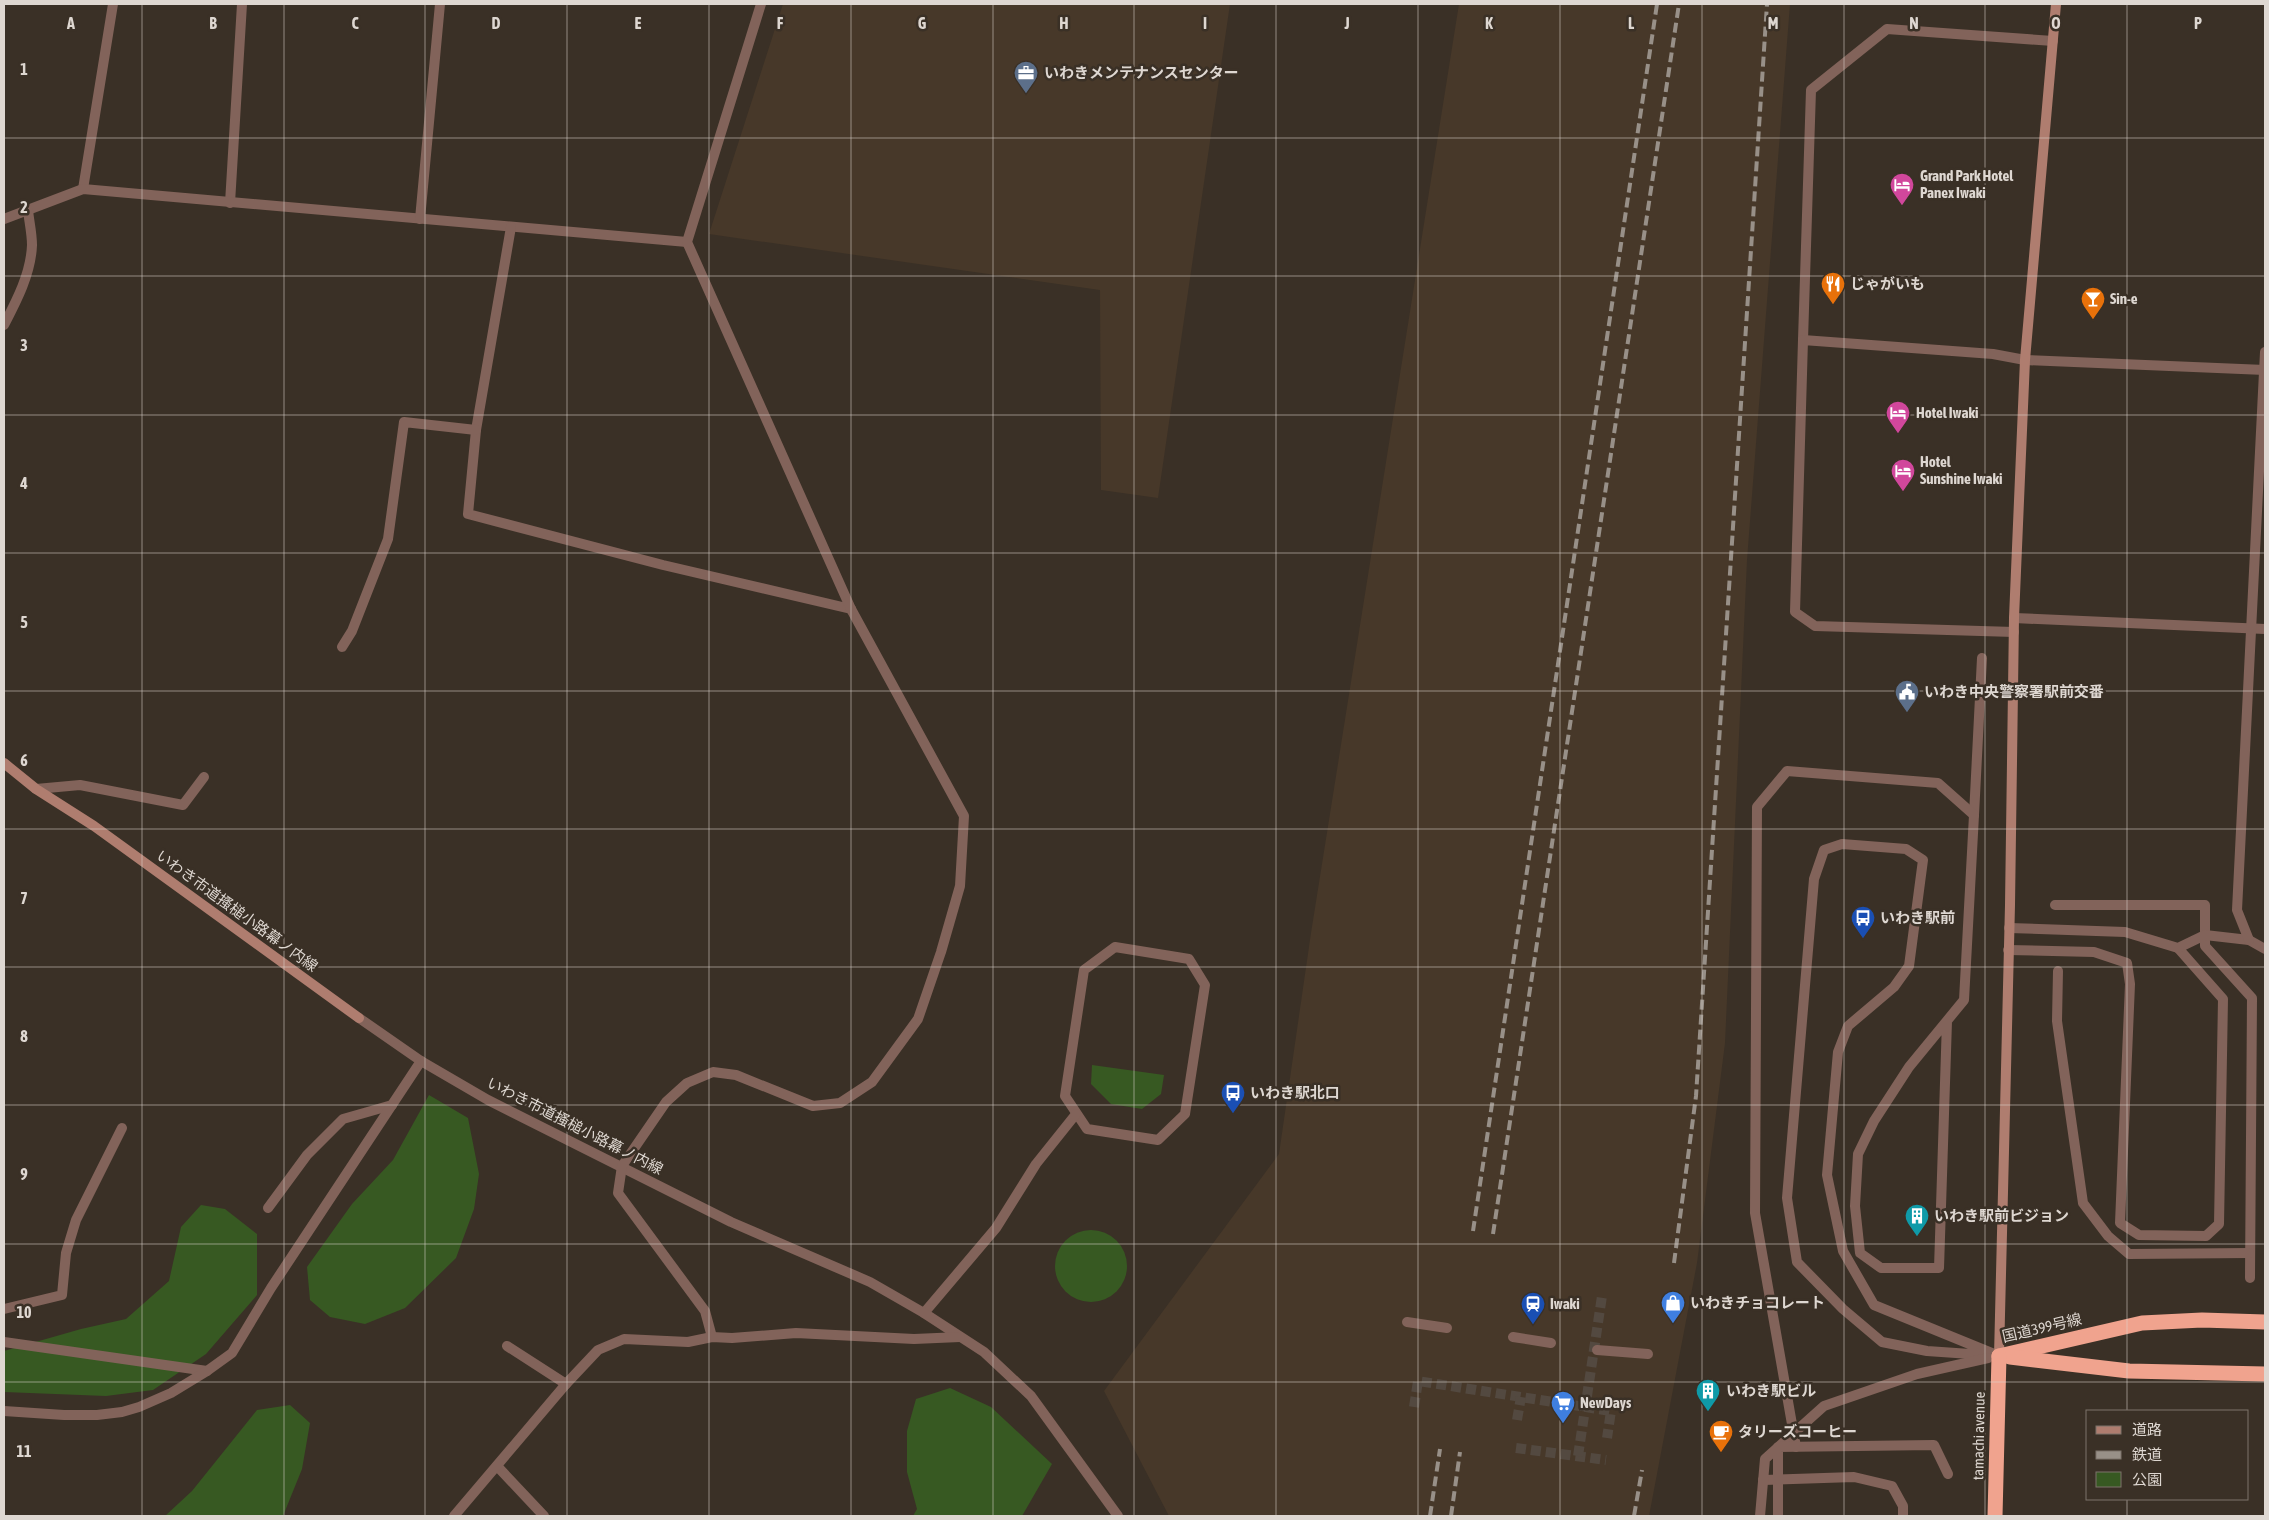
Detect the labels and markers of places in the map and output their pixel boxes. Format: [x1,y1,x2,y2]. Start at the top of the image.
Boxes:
office icon: いわきメンテナンスセンター [1013,60,1039,94]
place label: いわきメンテナンスセンター [1044,64,1239,81]
place label: Grand Park Hotel Panex Iwaki [1920,167,2014,201]
hotel icon: Grand Park Hotel Panex Iwaki [1889,172,1915,206]
restaurant icon: じゃがいも [1820,271,1846,305]
place label: じゃがいも [1850,275,1925,292]
bar icon: Sin-e [2080,286,2106,320]
place label: Sin-e [2110,290,2138,307]
hotel icon: Hotel Iwaki [1885,400,1911,434]
place label: Hotel Iwaki [1916,404,1978,421]
place label: Hotel Sunshine Iwaki [1920,453,2003,487]
hotel icon: Hotel Sunshine Iwaki [1890,458,1916,492]
public building icon: いわき中央警察署駅前交番 [1894,679,1920,713]
place label: いわき中央警察署駅前交番 [1924,683,2104,700]
bus stop icon: いわき駅前 [1850,905,1876,939]
place label: いわき駅前 [1880,909,1955,926]
bus stop icon: いわき駅北口 [1220,1080,1246,1114]
place label: いわき駅北口 [1250,1084,1340,1101]
building icon: いわき駅前ビジョン [1904,1203,1930,1237]
place label: いわき駅前ビジョン [1934,1207,2069,1224]
shop icon: いわきチョコレート [1660,1290,1686,1324]
station icon: Iwaki [1520,1291,1546,1325]
place label: いわきチョコレート [1690,1294,1825,1311]
place label: Iwaki [1550,1295,1580,1312]
building icon: いわき駅ビル [1695,1378,1721,1412]
place label: いわき駅ビル [1726,1382,1816,1399]
supermarket icon: NewDays [1550,1390,1576,1424]
place label: NewDays [1580,1394,1632,1411]
cafe icon: タリーズコーヒー [1708,1419,1734,1453]
place label: タリーズコーヒー [1738,1423,1857,1440]

